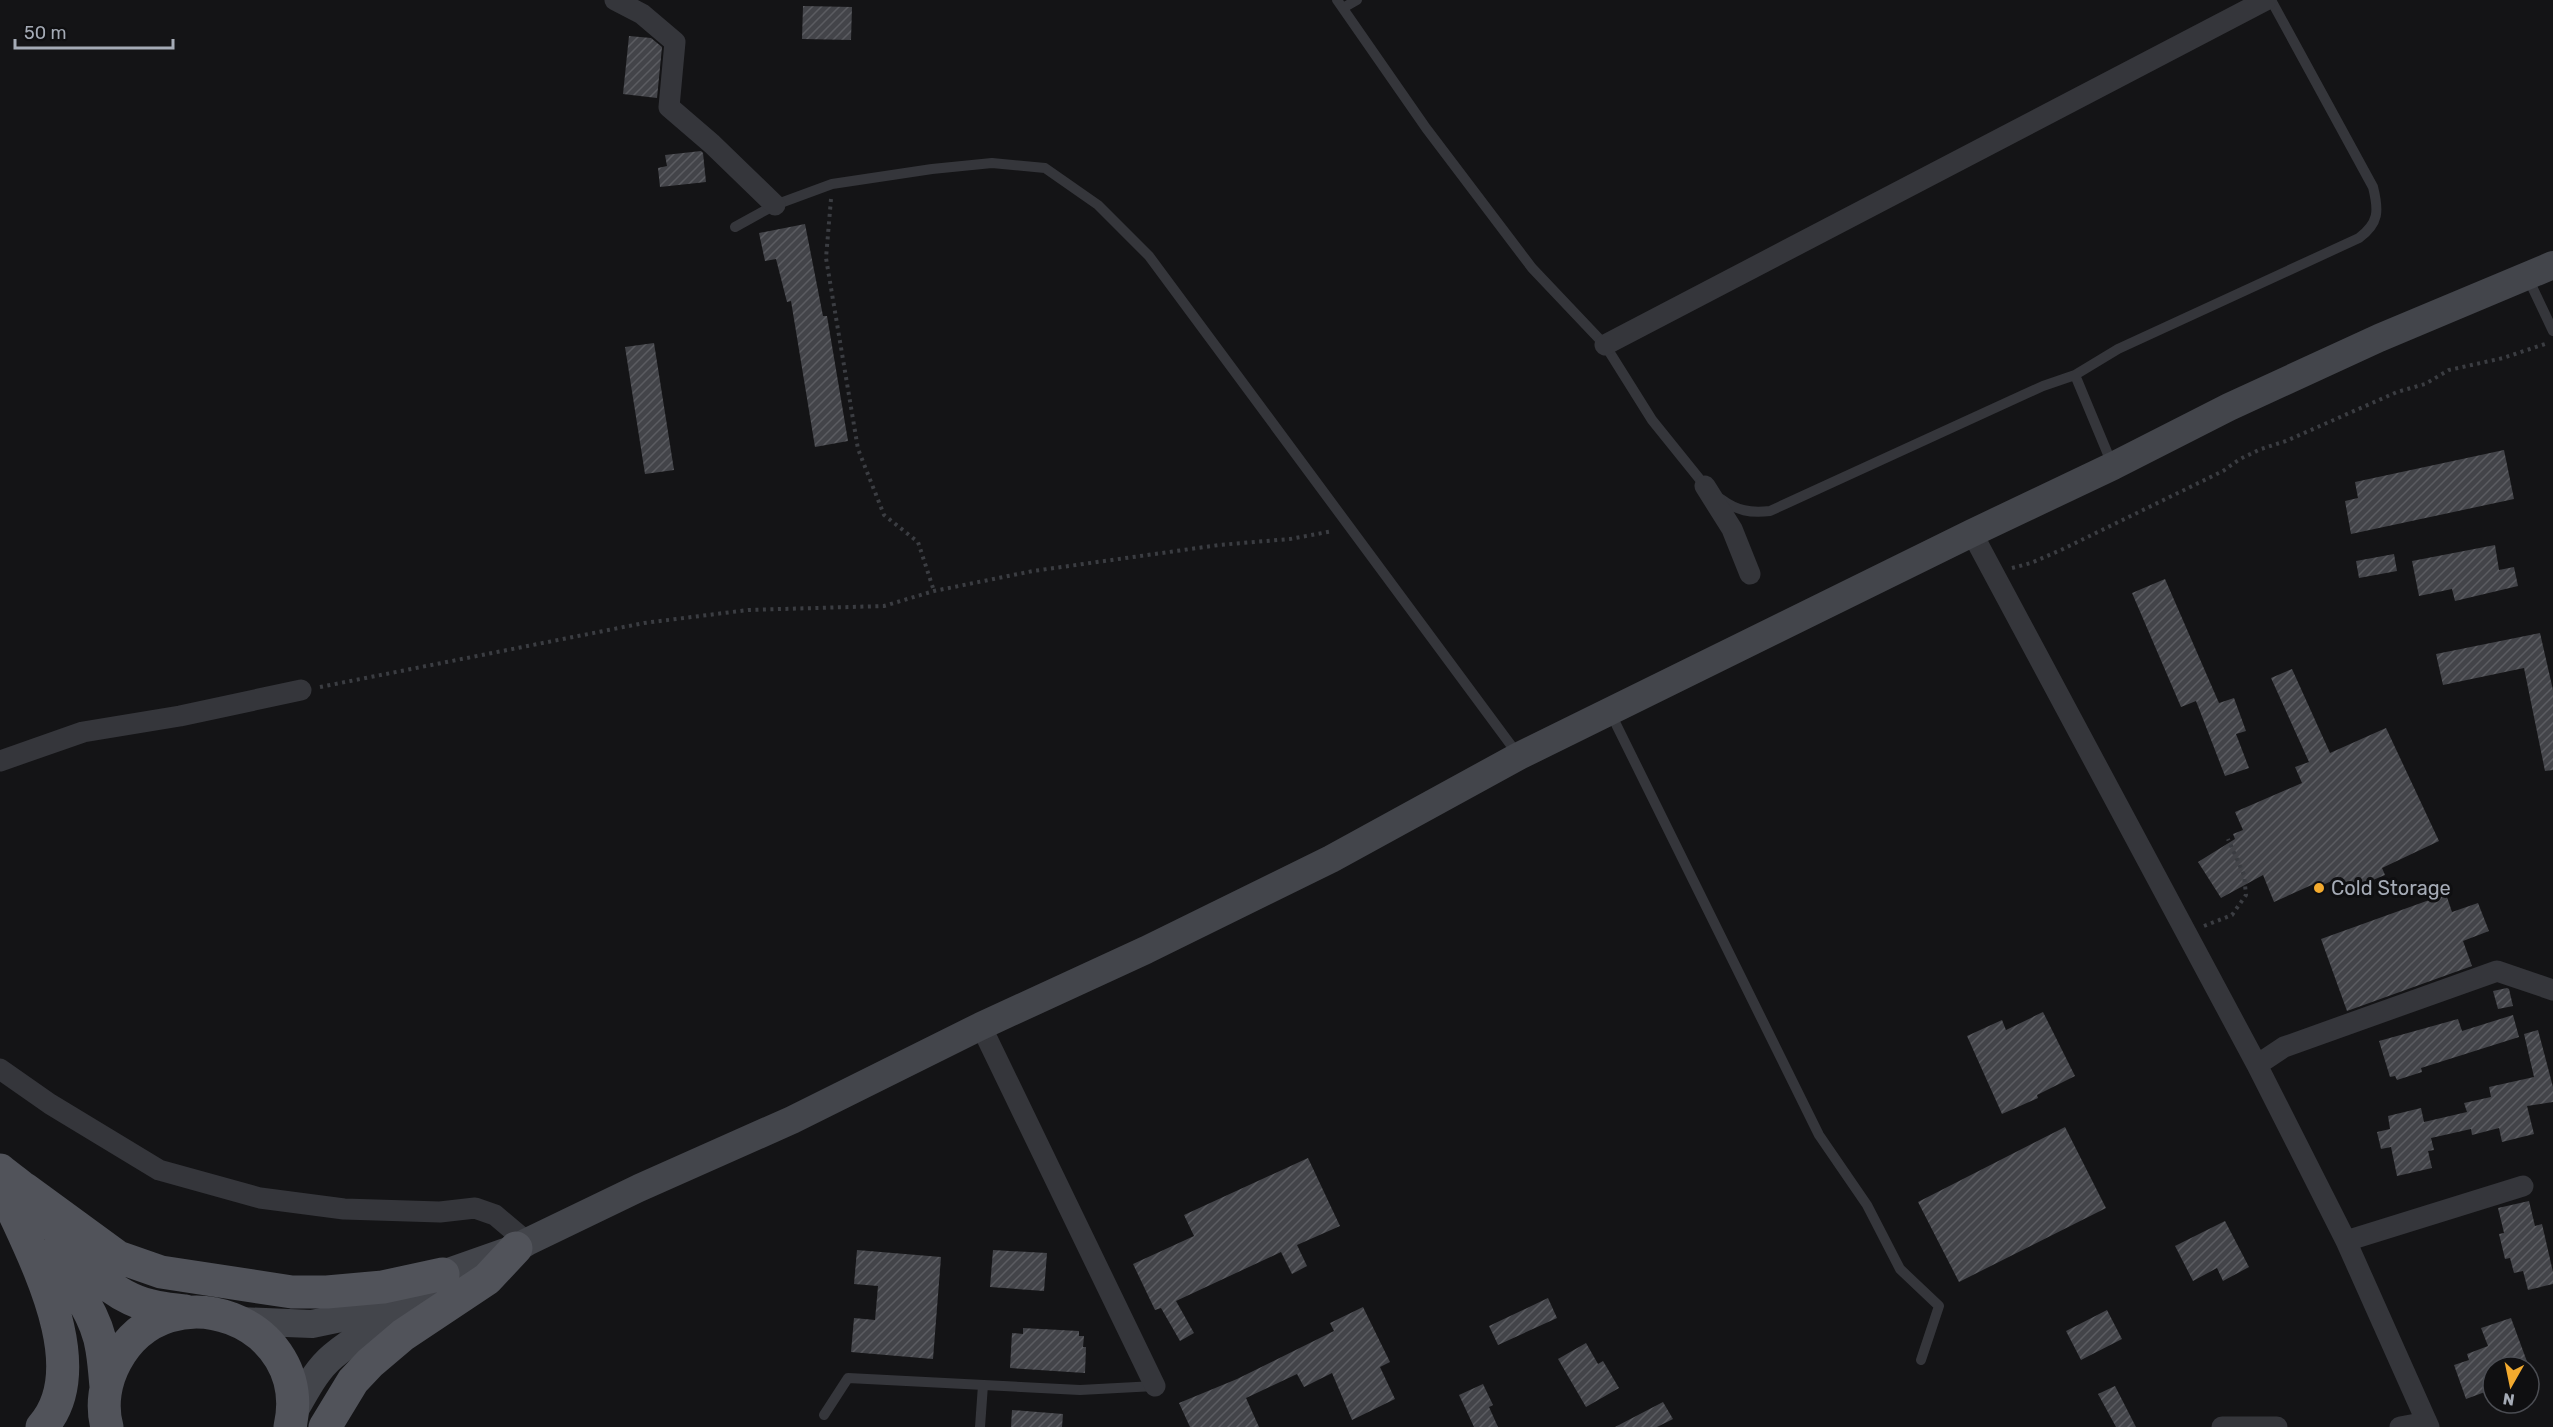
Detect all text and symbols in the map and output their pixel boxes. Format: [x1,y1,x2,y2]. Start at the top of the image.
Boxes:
scale bar [15,12,172,50]
text: 50 m [24,22,67,44]
place label: Cold Storage [2331,876,2451,900]
marker: Cold Storage [2312,881,2326,895]
north arrow [2481,1355,2541,1415]
text: N [2502,1389,2516,1410]

